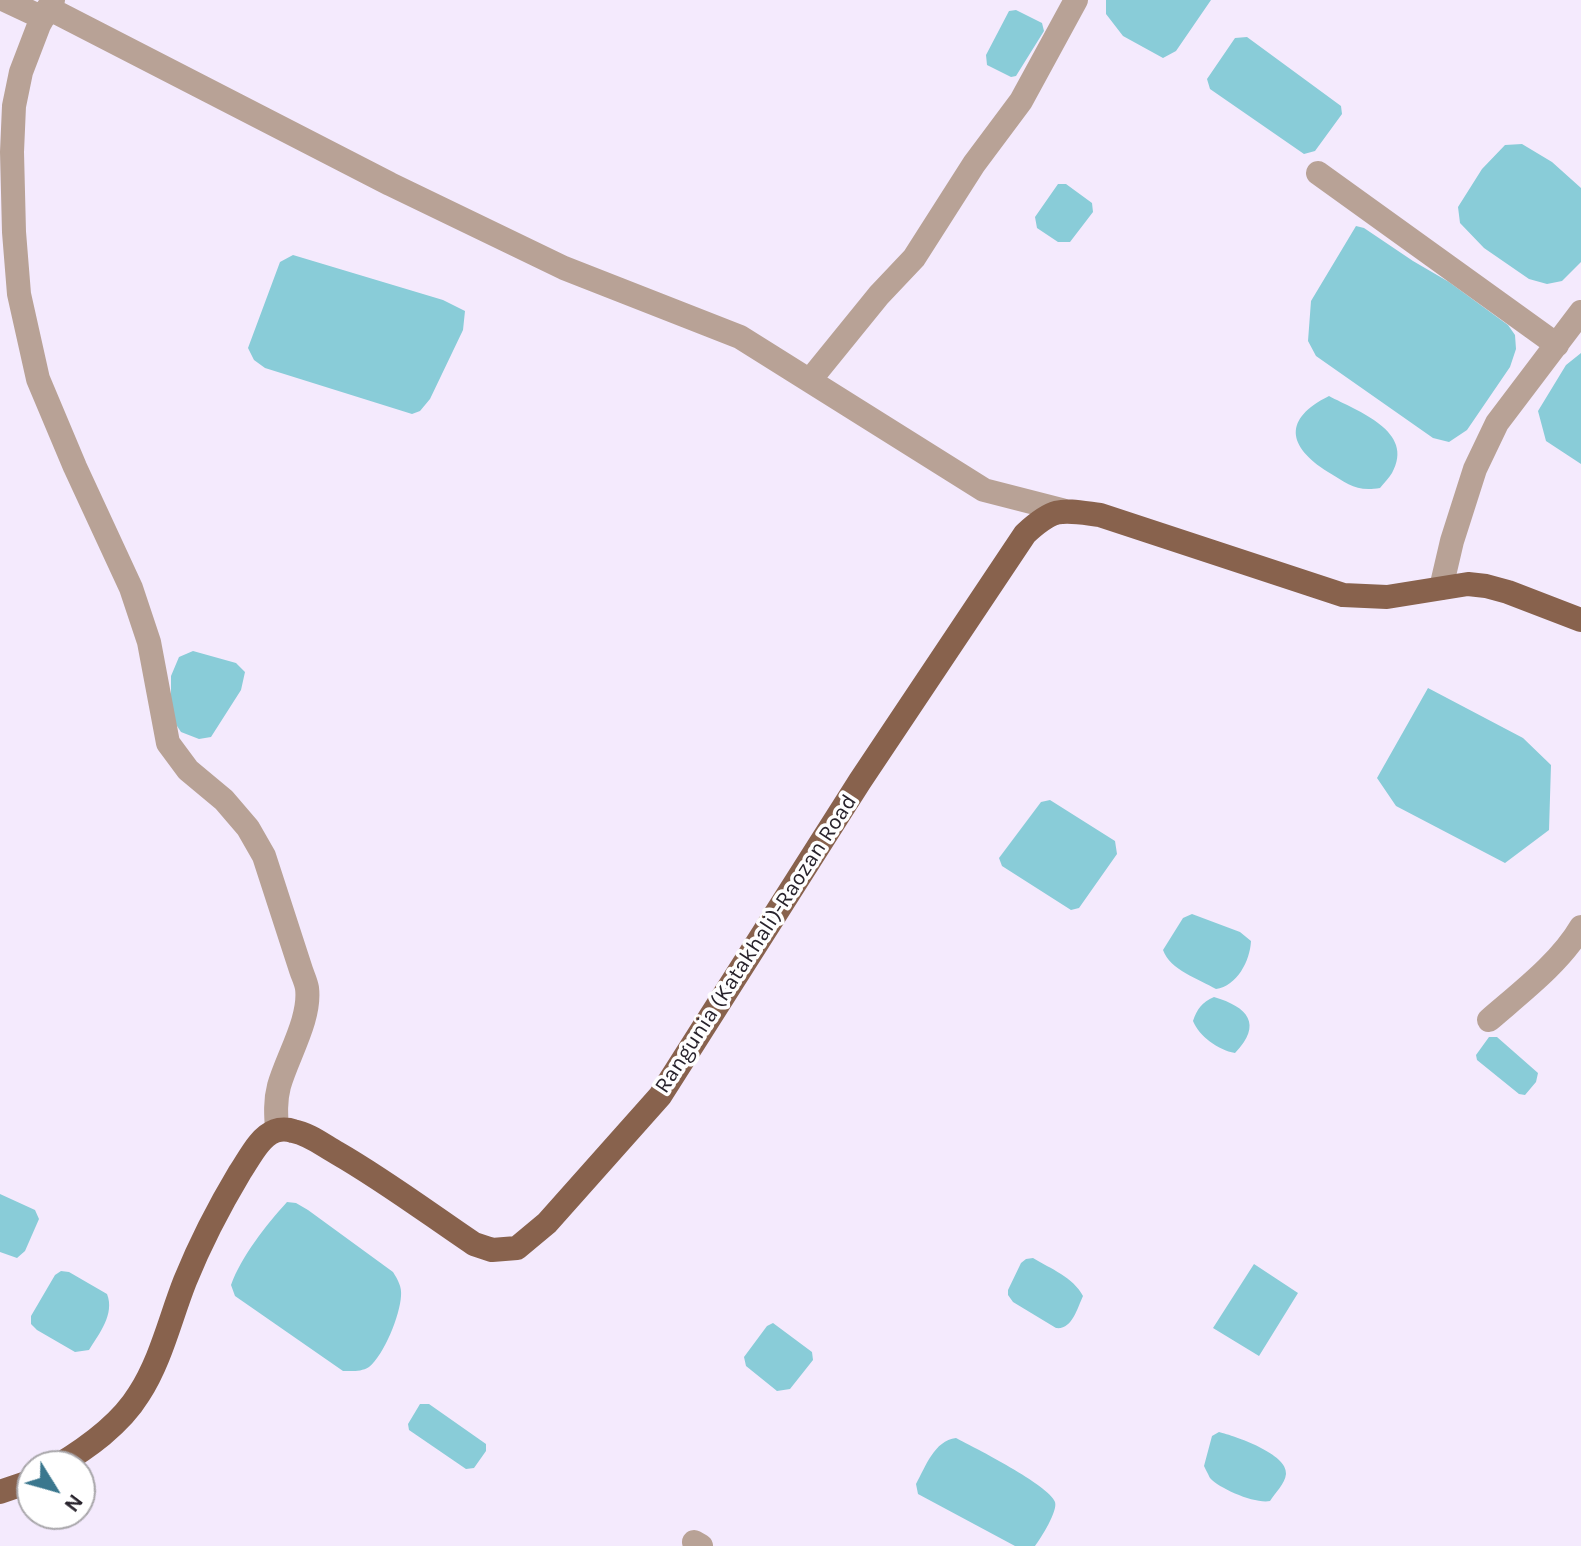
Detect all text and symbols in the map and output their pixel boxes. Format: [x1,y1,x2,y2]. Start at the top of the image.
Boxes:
street label: Rangunia (Katakhali)-Raozan Road [649,790,863,1098]
north arrow [16,1450,96,1530]
text: N [58,1489,89,1517]

